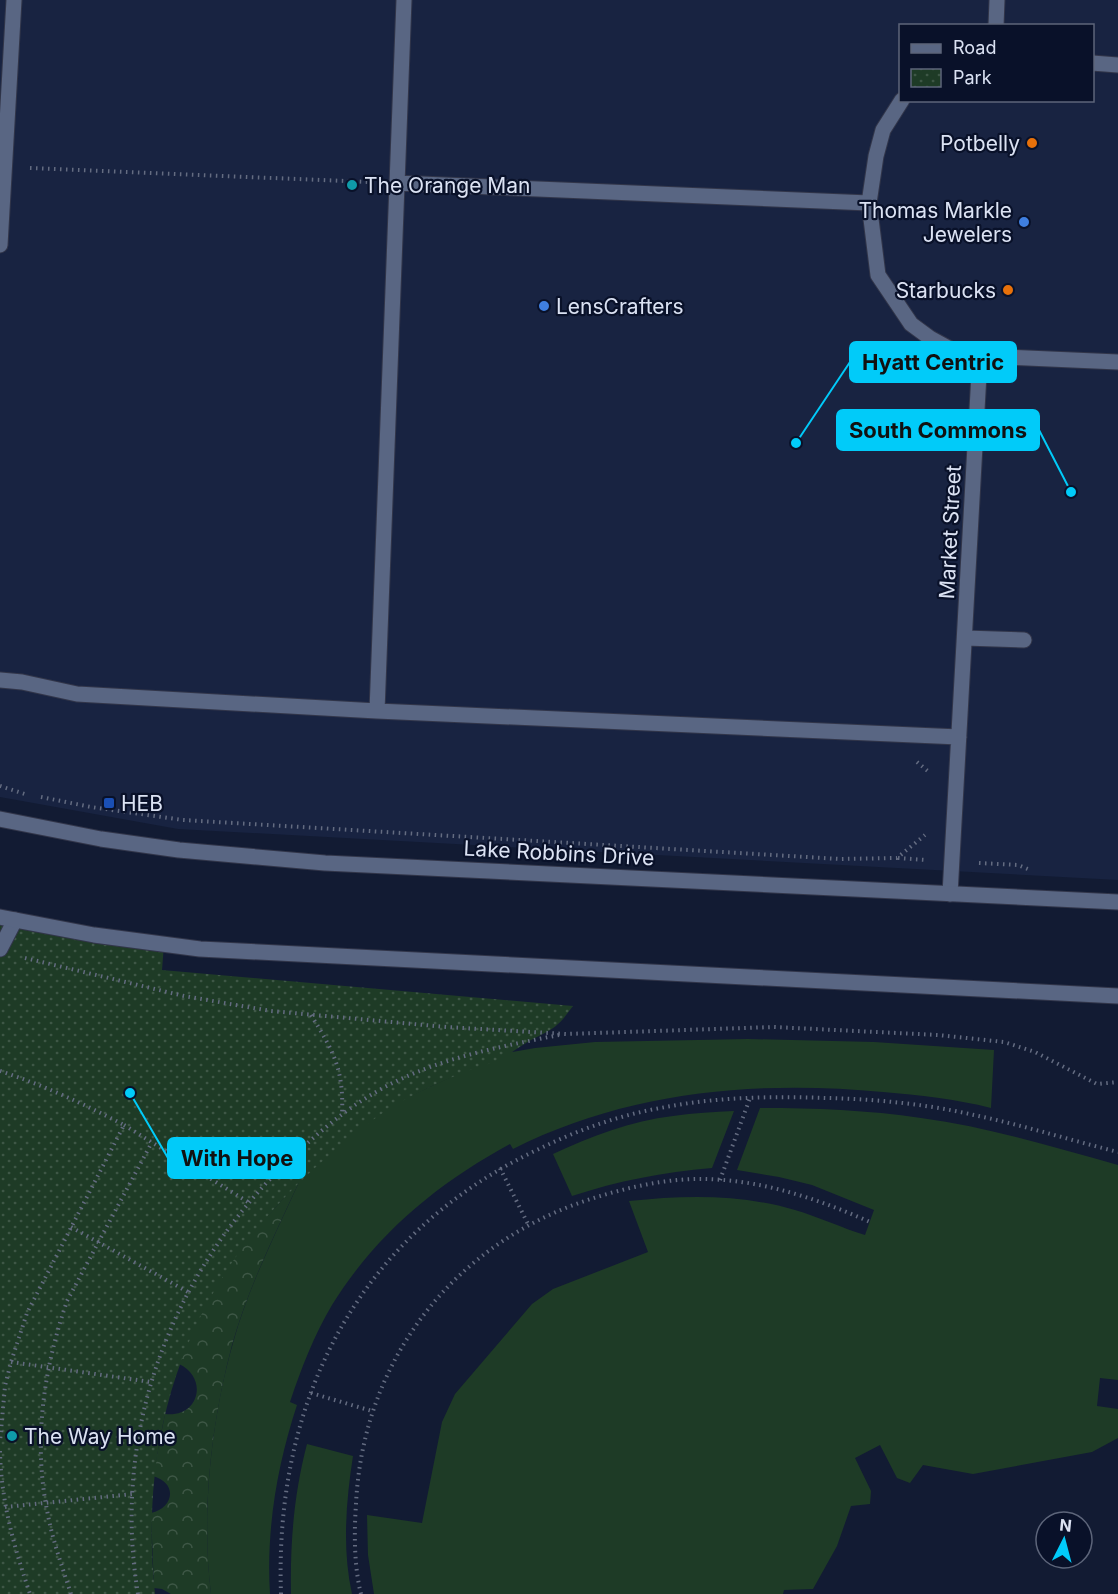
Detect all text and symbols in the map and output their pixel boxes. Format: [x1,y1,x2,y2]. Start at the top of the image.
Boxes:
legend [899,24,1094,102]
text: Road [953,37,996,58]
text: Park [953,67,992,88]
place label: Potbelly [940,131,1020,156]
marker: Potbelly [1025,136,1039,150]
place label: The Orange Man [364,173,530,198]
marker: The Orange Man [345,178,359,192]
place label: Thomas Markle Jewelers [858,198,1012,247]
marker: Thomas Markle Jewelers [1017,215,1031,229]
place label: Starbucks [896,278,996,303]
marker: Starbucks [1001,283,1015,297]
place label: LensCrafters [556,294,684,319]
marker: LensCrafters [537,299,551,313]
callout: Hyatt Centric [850,342,1016,382]
text: Hyatt Centric [862,349,1004,375]
callout: South Commons [837,410,1039,450]
text: South Commons [849,417,1027,443]
street label: Market Street [934,464,966,600]
place label: HEB [121,791,163,816]
marker: HEB [102,796,116,810]
street label: Lake Robbins Drive [463,836,655,870]
callout: With Hope [168,1138,305,1178]
text: With Hope [181,1145,293,1171]
place label: The Way Home [24,1424,176,1449]
marker: The Way Home [5,1429,19,1443]
north arrow [1034,1510,1094,1570]
text: N [1058,1514,1073,1536]

